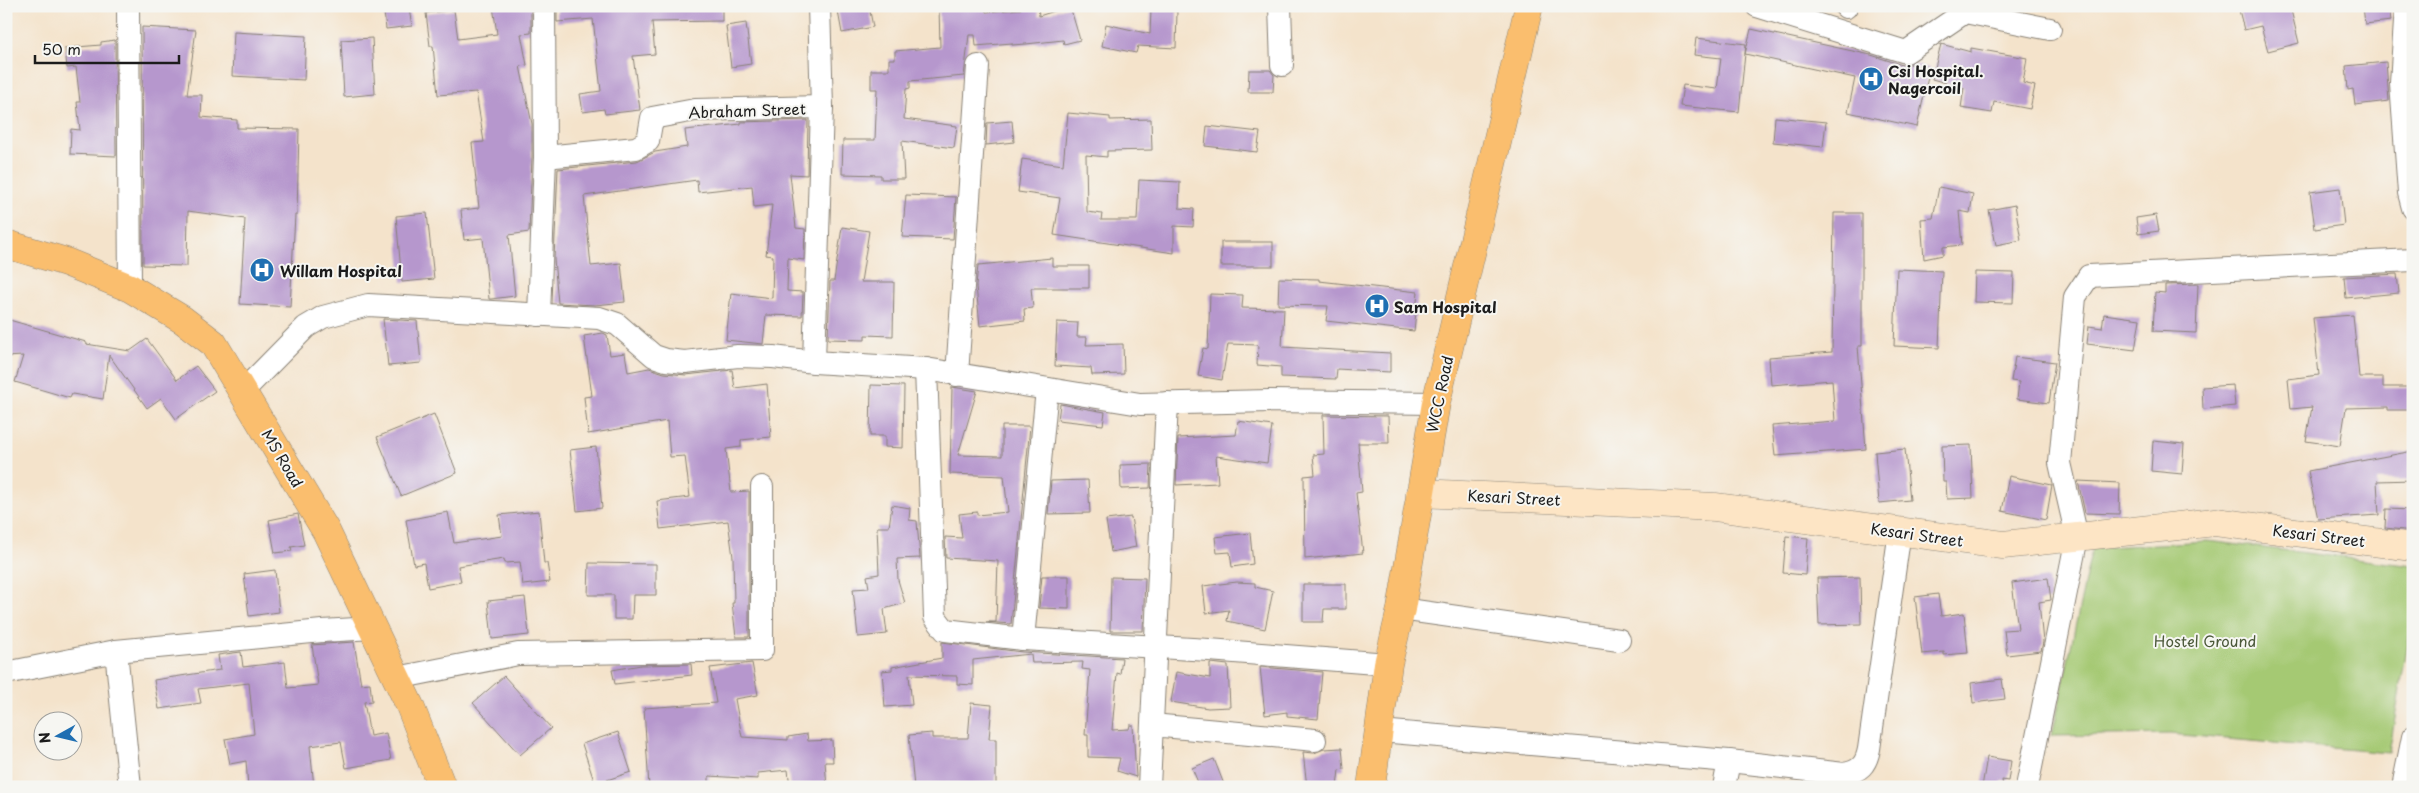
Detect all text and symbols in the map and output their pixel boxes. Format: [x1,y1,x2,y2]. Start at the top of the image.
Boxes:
scale bar [35,32,179,64]
text: 50 m [42,37,81,60]
place label: Csi Hospital. Nagercoil [1888,59,1983,99]
hospital icon: Csi Hospital. Nagercoil [1858,66,1884,92]
street label: Abraham Street [688,96,806,124]
hospital icon: Willam Hospital [249,257,275,283]
place label: Willam Hospital [280,259,402,282]
hospital icon: Sam Hospital [1364,293,1390,319]
place label: Sam Hospital [1394,295,1497,318]
street label: WCC Road [1420,353,1458,435]
street label: MS Road [256,424,310,492]
street label: Kesari Street [1467,483,1561,511]
street label: Kesari Street [1869,516,1965,552]
street label: Kesari Street [2271,518,2367,552]
park label: Hostel Ground [2154,629,2256,652]
north arrow [32,710,82,760]
text: N [33,731,56,745]

